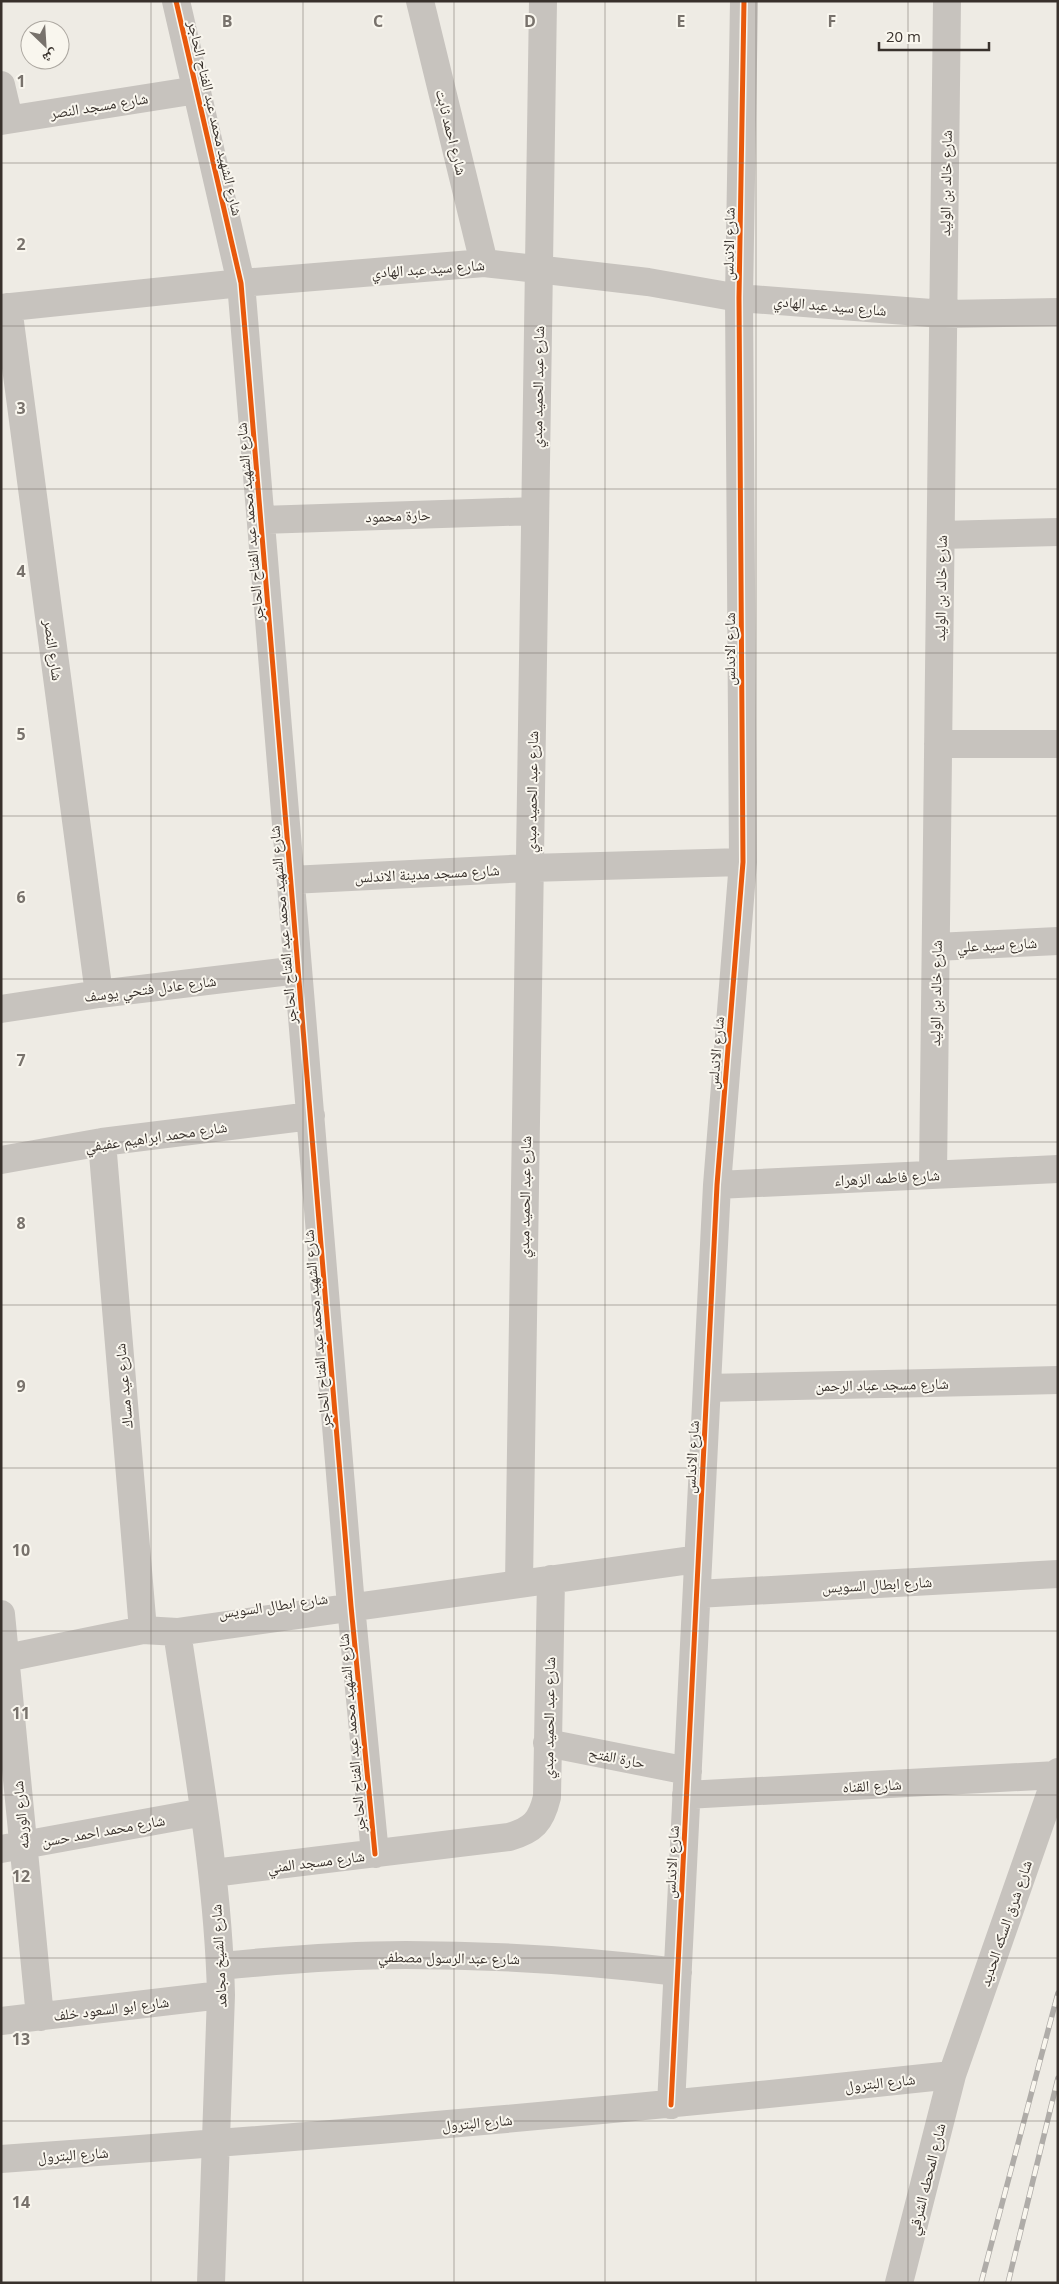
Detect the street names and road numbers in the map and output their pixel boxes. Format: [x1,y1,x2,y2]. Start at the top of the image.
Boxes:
street label: شارع الشهيد محمد عبد الفتاح الحاجر [183,18,248,218]
street label: شارع مسجد النصر [48,87,150,124]
street label: شارع احمد ثابت [431,87,472,177]
street label: شارع خالد بن الوليد [934,130,957,236]
street label: شارع الاندلس [717,207,740,281]
street label: شارع سيد عبد الهادي [371,254,486,285]
street label: شارع سيد عبد الهادي [772,290,887,323]
street label: شارع عبد الحميد مبدي [526,326,551,448]
street label: شارع الشهيد محمد عبد الفتاح الحاجر [230,422,269,623]
street label: حارة محمود [365,504,431,526]
street label: شارع خالد بن الوليد [929,535,952,641]
street label: شارع الاندلس [719,612,740,686]
street label: شارع النصر [39,617,68,682]
street label: شارع عبد الحميد مبدي [520,731,545,853]
street label: شارع الشهيد محمد عبد الفتاح الحاجر [263,825,302,1026]
street label: شارع مسجد مدينة الاندلس [354,859,500,888]
street label: شارع سيد علي [956,932,1038,959]
street label: شارع خالد بن الوليد [924,940,947,1046]
street label: شارع عادل فتحي يوسف [83,970,218,1009]
street label: شارع الاندلس [702,1015,729,1091]
street label: شارع محمد ابراهيم عفيفي [84,1116,229,1159]
street label: شارع عبد الحميد مبدي [513,1136,538,1258]
street label: شارع فاطمه الزهراء [834,1164,941,1191]
street label: شارع الشهيد محمد عبد الفتاح الحاجر [297,1229,336,1430]
street label: شارع عيد مساك [109,1342,138,1429]
street label: شارع مسجد عباد الرحمن [815,1373,949,1396]
street label: شارع الاندلس [679,1420,704,1494]
street label: شارع ابطال السويس [821,1571,933,1598]
street label: شارع ابطال السويس [217,1587,329,1624]
street label: شارع الشهيد محمد عبد الفتاح الحاجر [332,1633,371,1834]
street label: شارع عبد الحميد مبدي [537,1657,562,1779]
street label: حارة الفتح [587,1742,647,1773]
street label: شارع القناه [842,1773,902,1798]
street label: شارع الورشه [7,1780,34,1850]
street label: شارع محمد احمد حسن [40,1809,167,1852]
street label: شارع الاندلس [659,1825,684,1899]
street label: شارع مسجد المني [266,1845,366,1880]
street label: شارع شرق السكه الحديد [974,1857,1037,1989]
street label: شارع الشيخ مجاهد [205,1903,232,2008]
street label: شارع عبد الرسول مصطفي [378,1946,520,1971]
street label: شارع ابو السعود خلف [52,1991,170,2026]
street label: شارع البترول [844,2068,917,2097]
street label: شارع البترول [441,2109,513,2136]
street label: شارع المحطه الشرقي [902,2121,952,2238]
street label: شارع البترول [37,2142,109,2167]

